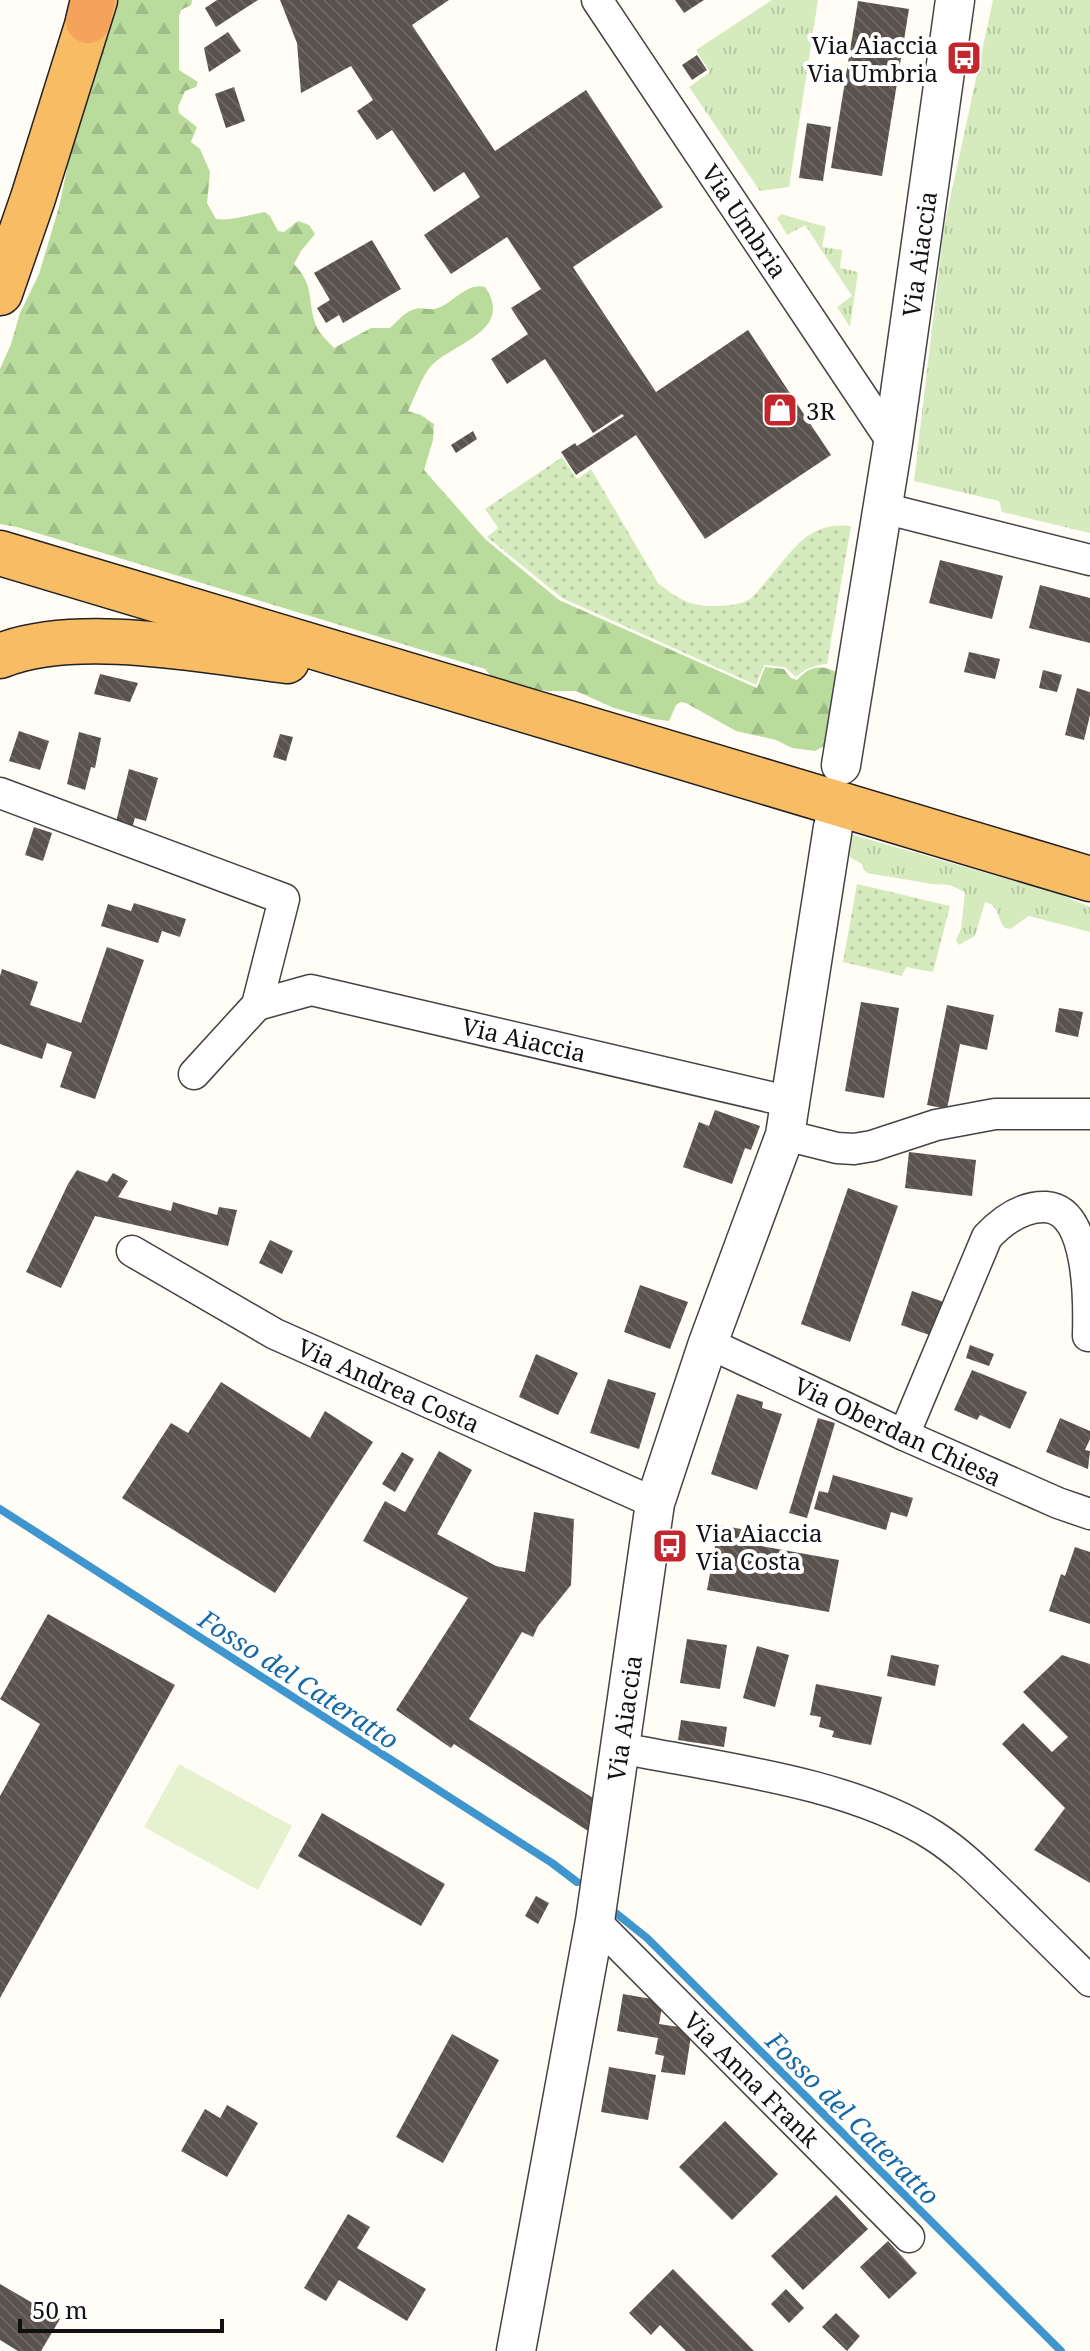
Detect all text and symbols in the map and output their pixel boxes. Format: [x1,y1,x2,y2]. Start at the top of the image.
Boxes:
place label: Via Aiaccia Via Umbria [807,28,938,89]
bus stop icon: Via Aiaccia Via Umbria [945,39,983,77]
street label: Via Umbria [695,158,795,284]
street label: Via Aiaccia [894,189,944,319]
shop icon: 3R [761,391,799,429]
place label: 3R [806,394,835,427]
street label: Via Aiaccia [459,1009,589,1069]
street label: Via Andrea Costa [293,1330,485,1440]
street label: Via Oberdan Chiesa [789,1368,1007,1494]
place label: Via Aiaccia Via Costa [696,1516,823,1577]
bus stop icon: Via Aiaccia Via Costa [651,1527,689,1565]
water label: Fosso del Cateratto [191,1600,406,1757]
street label: Via Aiaccia [599,1653,649,1783]
street label: Via Anna Frank [677,2004,828,2155]
water label: Fosso del Cateratto [758,2023,948,2213]
scale bar [20,2283,222,2333]
text: 50 m [32,2293,88,2326]

